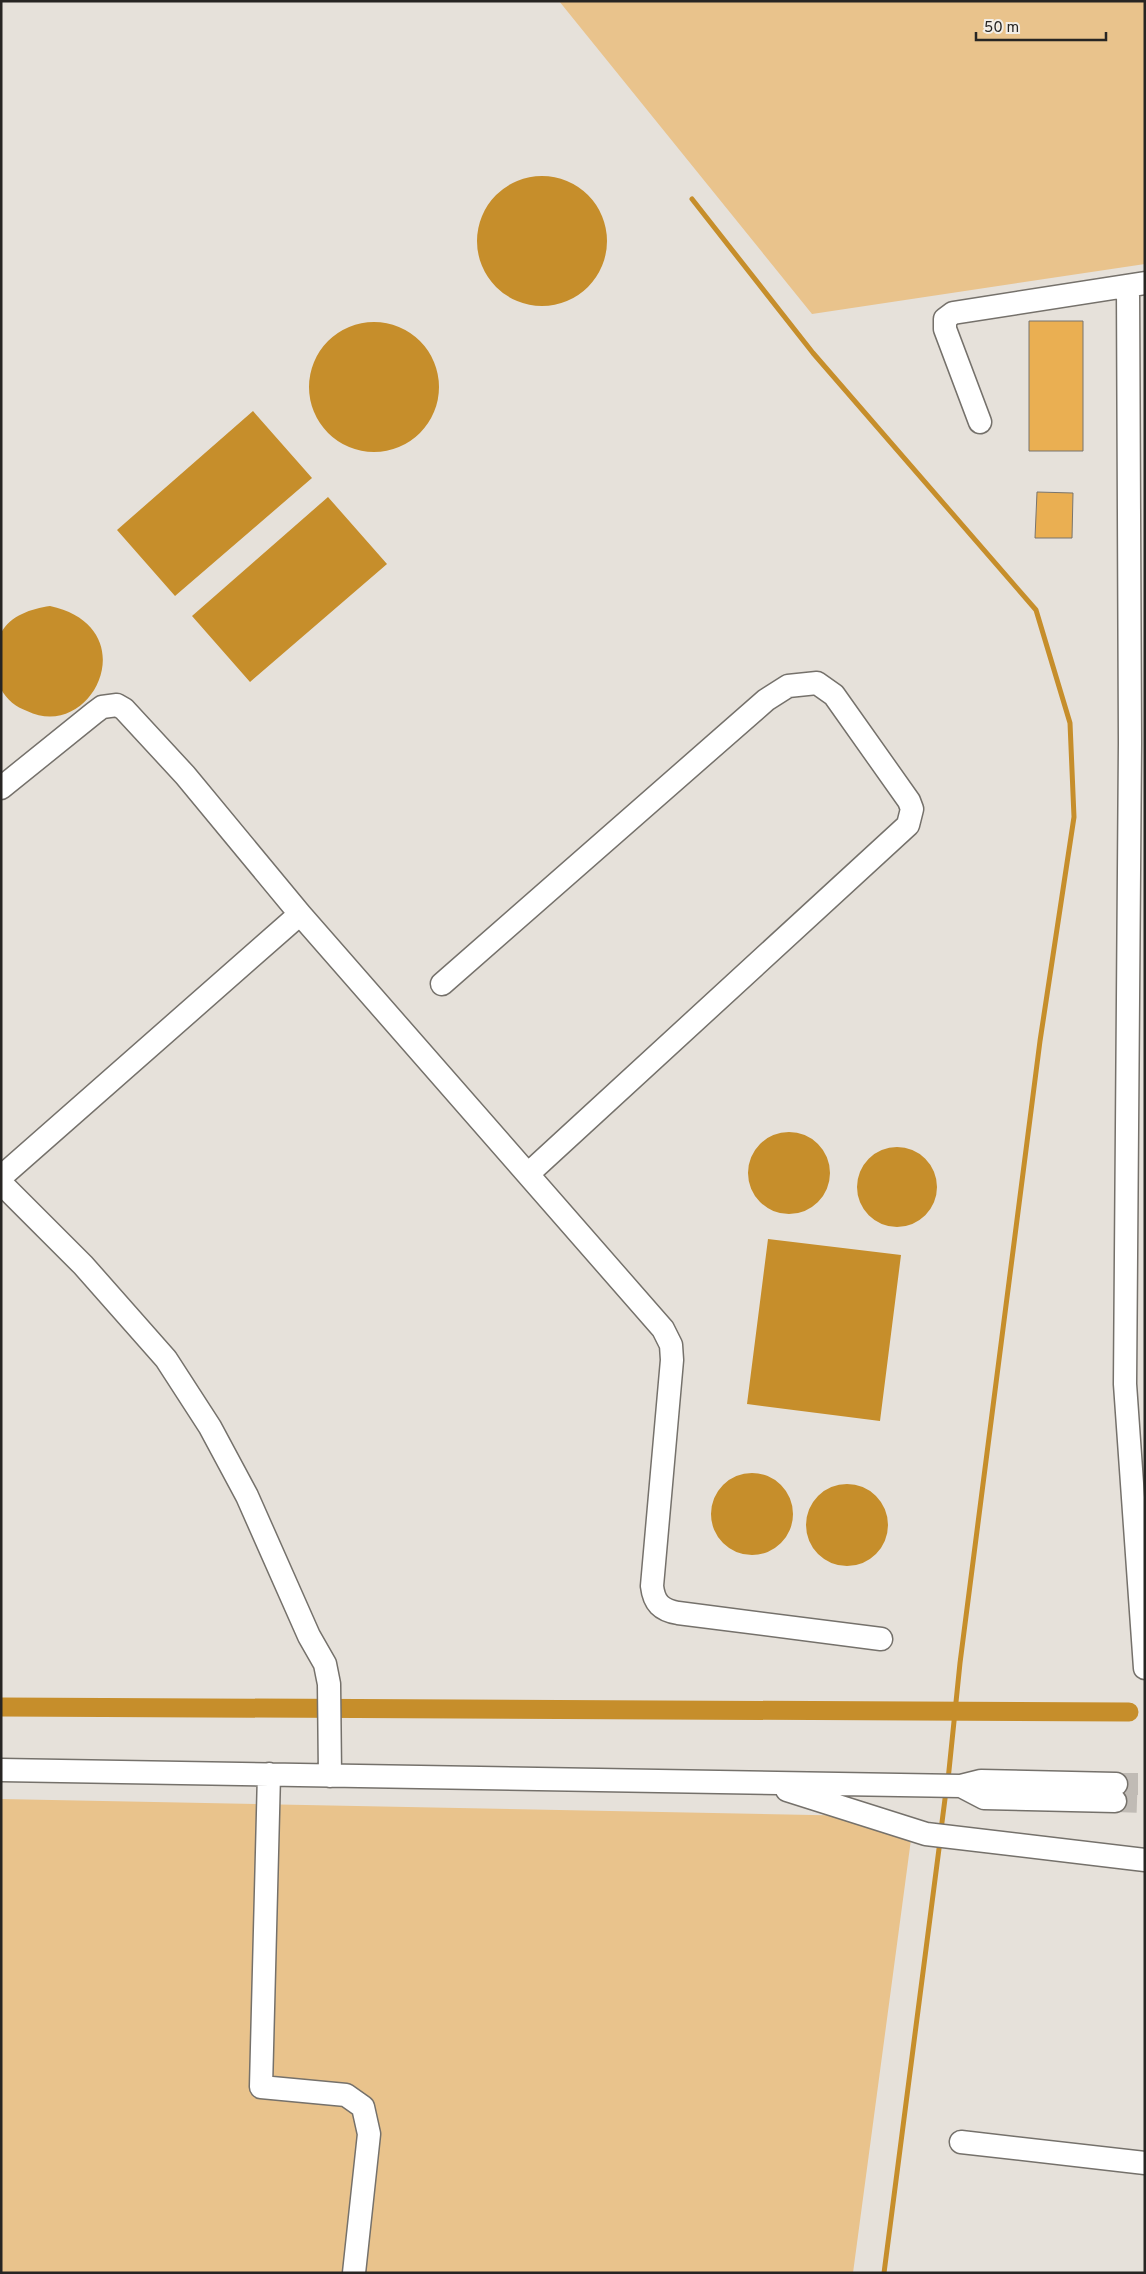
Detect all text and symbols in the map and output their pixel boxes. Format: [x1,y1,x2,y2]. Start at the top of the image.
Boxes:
scale bar [976,10,1106,42]
text: 50 m [984,19,1019,38]

